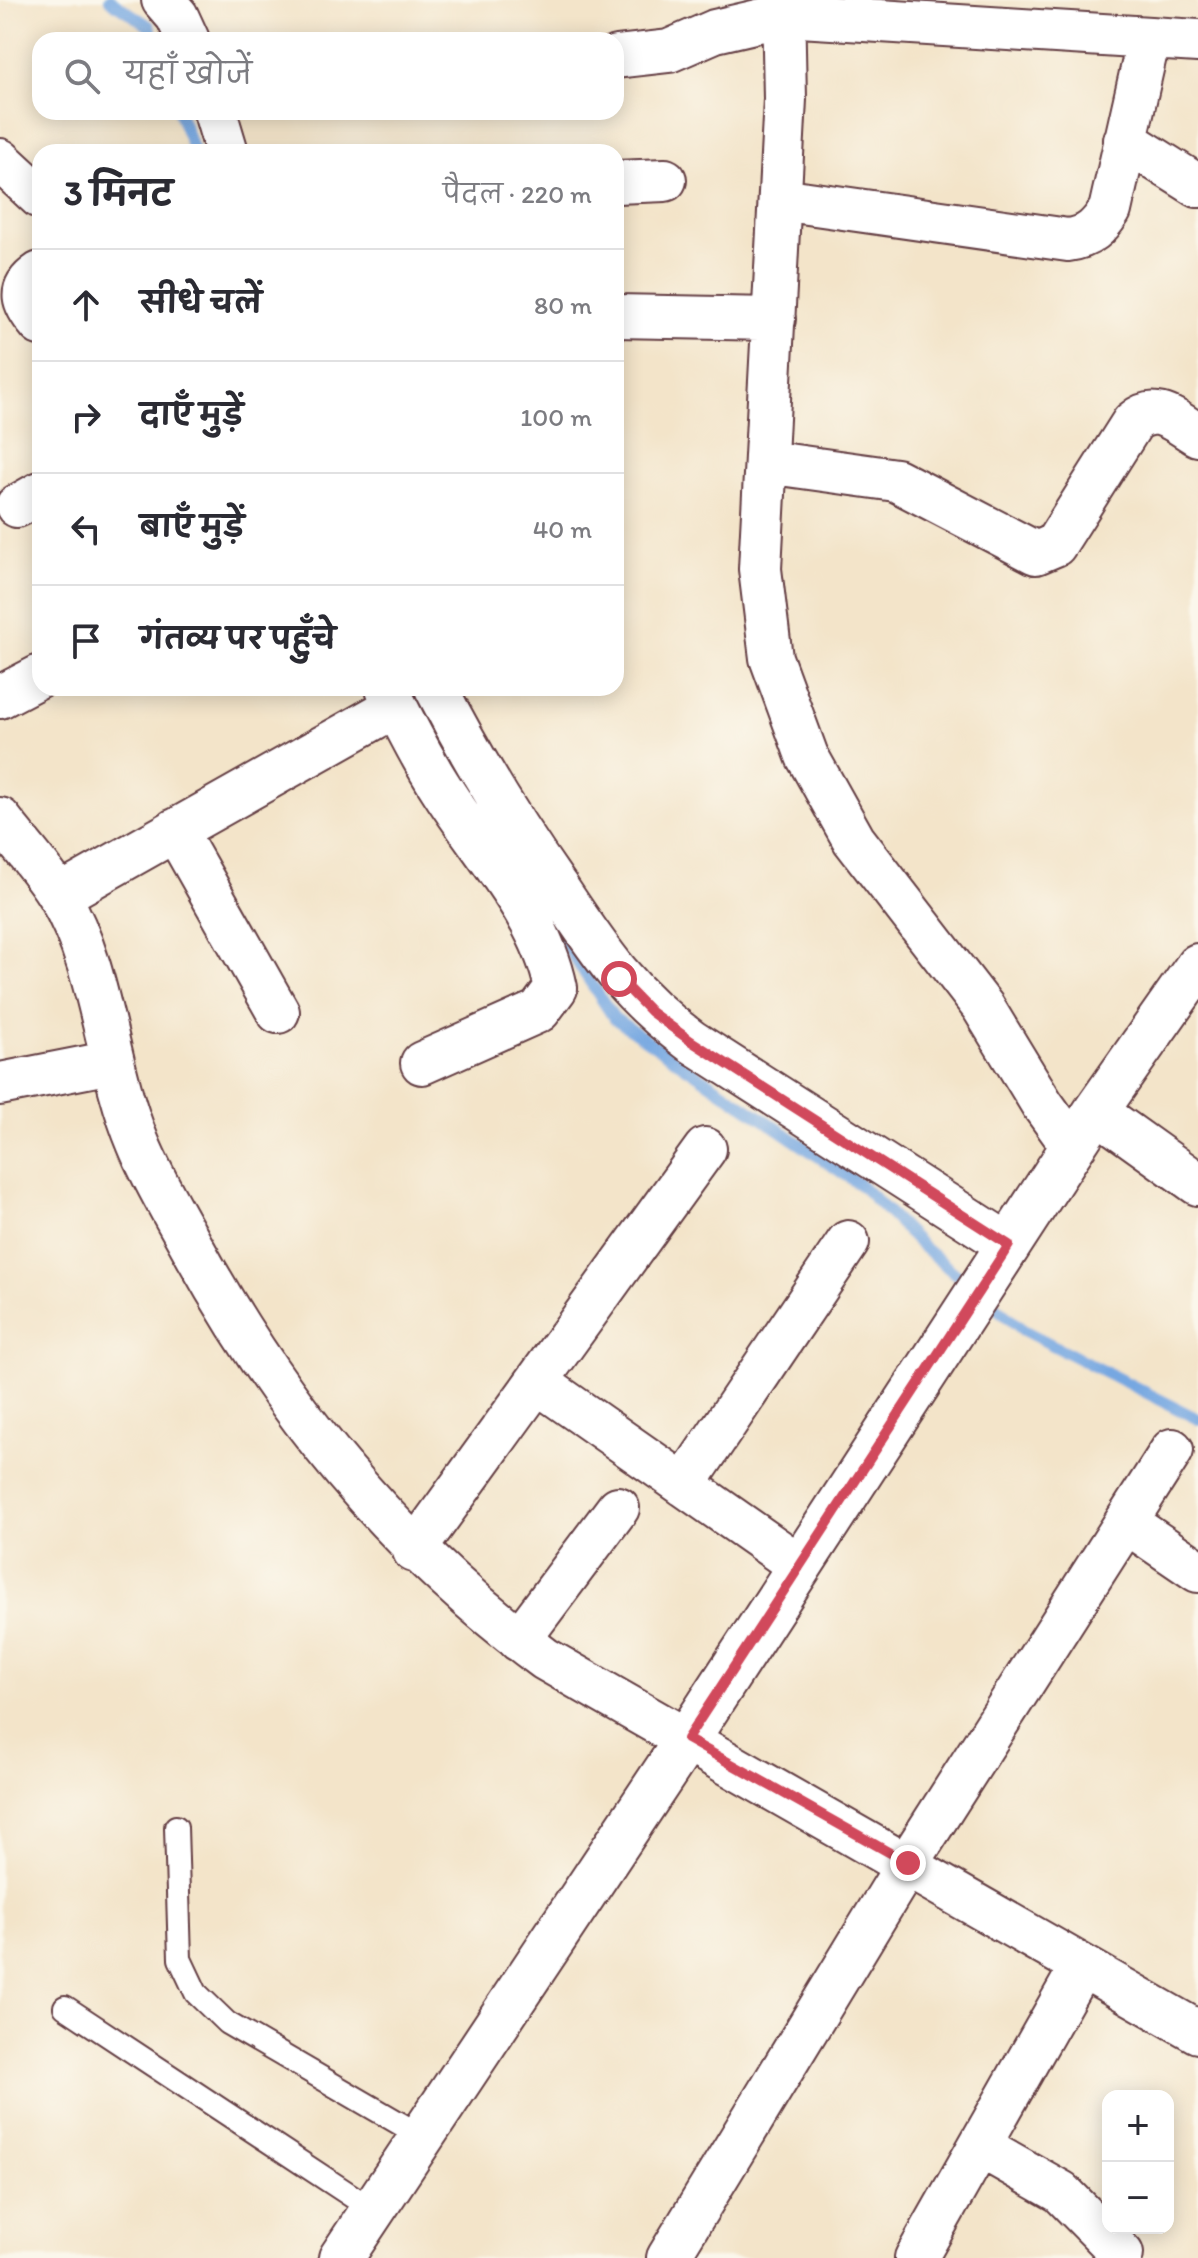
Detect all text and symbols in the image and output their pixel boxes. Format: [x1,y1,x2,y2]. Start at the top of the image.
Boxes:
search box [32,32,624,120]
icon: search [60,54,104,98]
text: यहाँ खोजें [124,55,252,92]
text: 3 मिनट [64,173,173,214]
text: पैदल · 220 m [443,178,592,210]
icon: ahead [64,283,108,327]
text: सीधे चलें [140,284,262,321]
text: 80 m [534,289,592,321]
icon: right [64,395,108,439]
text: दाएँ मुड़ें [140,396,243,433]
text: 100 m [520,401,592,433]
icon: left [64,507,108,551]
text: बाएँ मुड़ें [140,508,244,545]
text: 40 m [533,513,592,545]
icon: arrive [64,619,108,663]
text: गंतव्य पर पहुँचे [140,620,336,657]
route start [601,961,637,997]
route end [890,1845,926,1881]
map controls [1102,2090,1174,2234]
button: + [1102,2090,1174,2162]
button: − [1102,2162,1174,2234]

